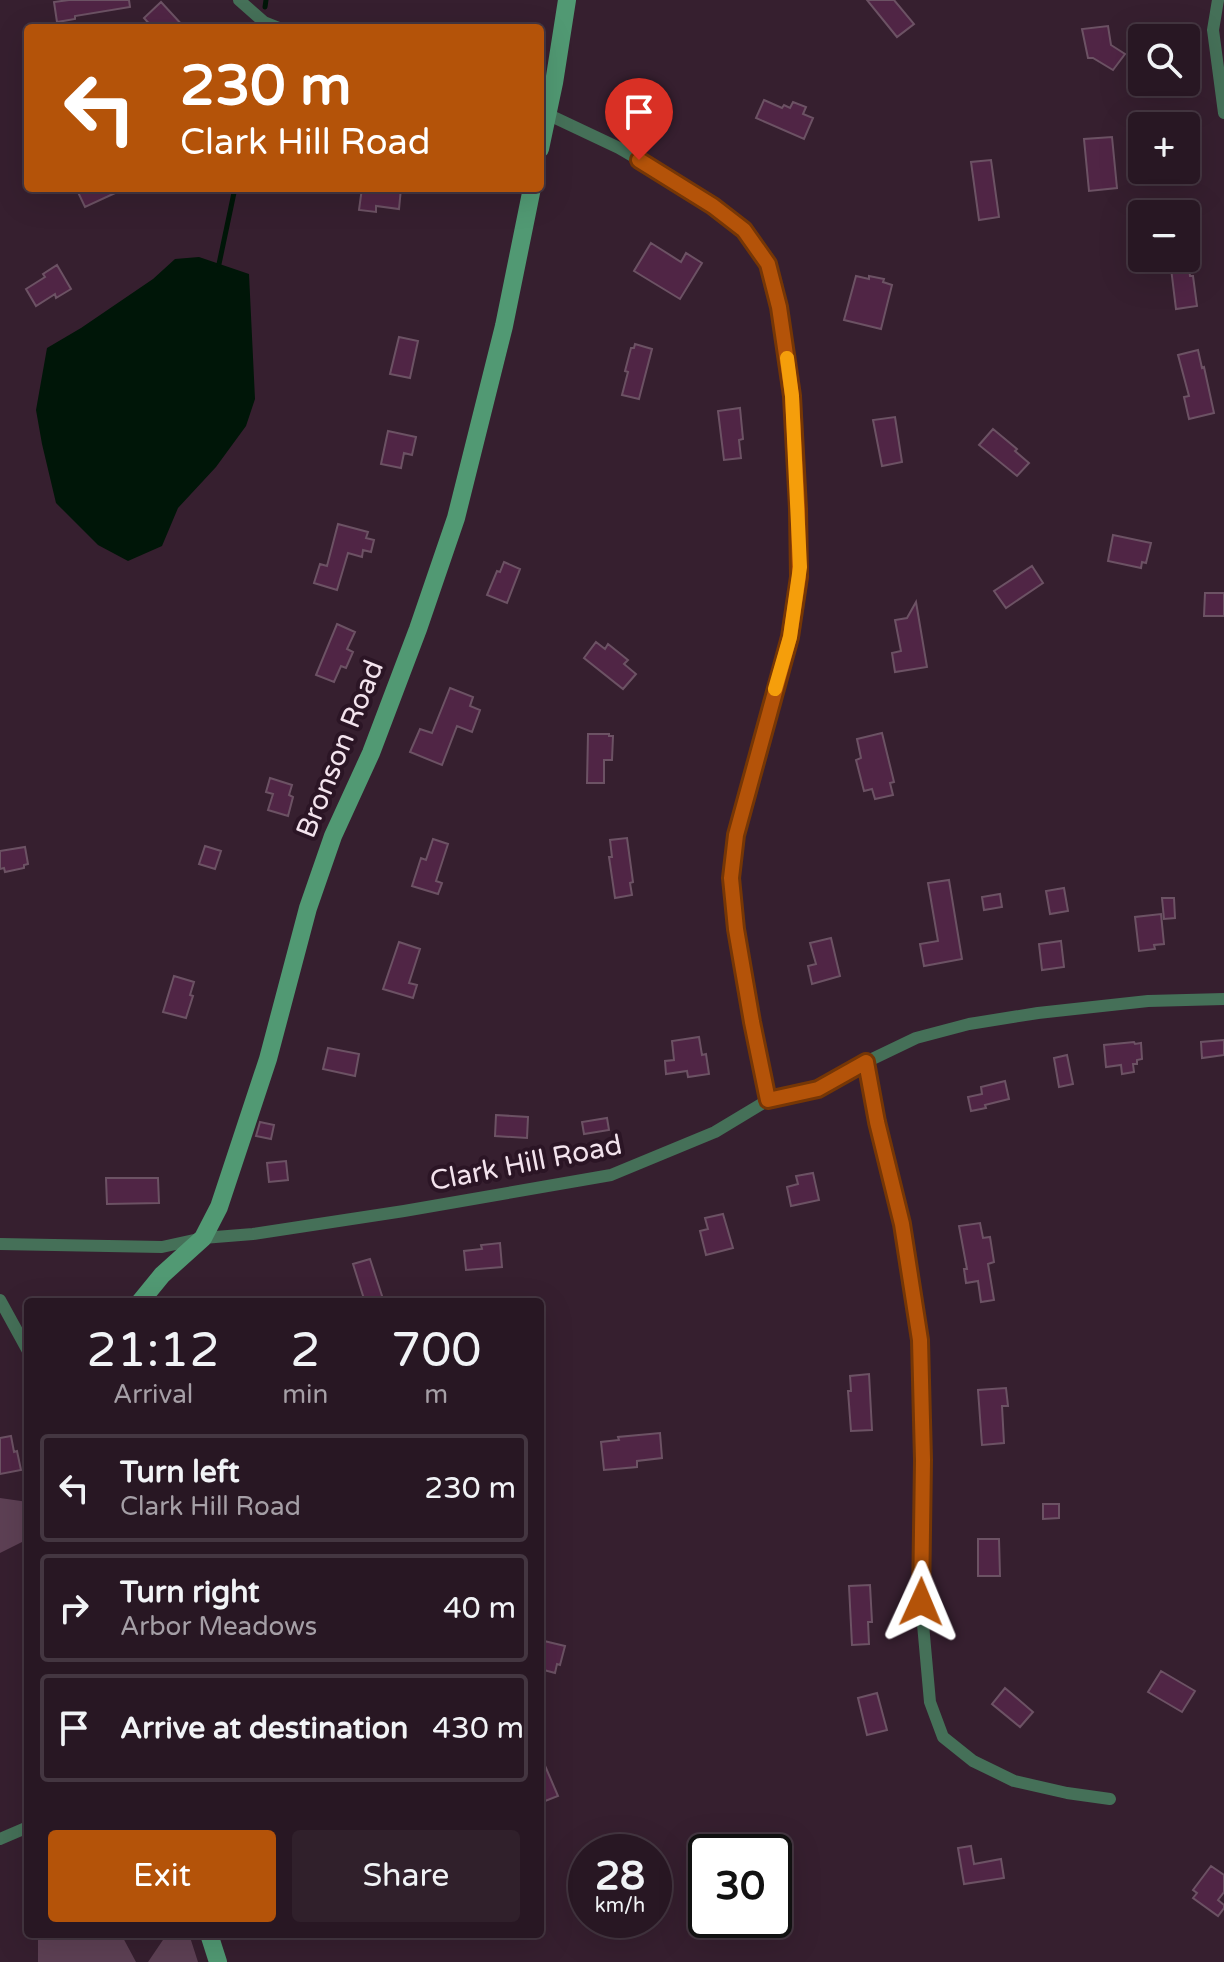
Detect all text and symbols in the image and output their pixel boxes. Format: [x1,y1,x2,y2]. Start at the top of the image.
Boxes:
map controls [1128,24,1200,272]
button: search [1128,24,1200,96]
text: 230 m [180,53,351,120]
icon: left [48,56,152,160]
pin [605,78,673,160]
icon: arrive [617,90,661,134]
button: + [1128,112,1200,184]
text: Clark Hill Road [180,121,431,164]
button: − [1128,200,1200,272]
street label: Bronson Road [289,655,391,843]
street label: Clark Hill Road [427,1128,625,1198]
text: 21:12 [87,1322,220,1380]
text: 2 [290,1322,320,1380]
text: 700 [391,1322,481,1380]
text: Arrival [113,1379,193,1410]
text: min [282,1379,328,1410]
text: m [424,1379,448,1410]
text: Turn left [120,1454,239,1491]
icon: left [52,1466,96,1510]
text: 230 m [424,1470,516,1507]
text: Clark Hill Road [120,1491,301,1522]
position arrow [879,1560,963,1644]
text: Turn right [120,1574,260,1611]
icon: right [52,1586,96,1630]
text: 40 m [443,1590,516,1627]
text: Arbor Meadows [120,1611,317,1642]
icon: arrive [52,1706,96,1750]
text: Arrive at destination [120,1710,408,1747]
text: 430 m [432,1710,524,1747]
button: Exit [48,1830,276,1922]
button: Share [292,1830,520,1922]
speed limit sign: 30 [688,1834,792,1938]
text: 28 [595,1852,645,1900]
text: km/h [595,1894,645,1918]

